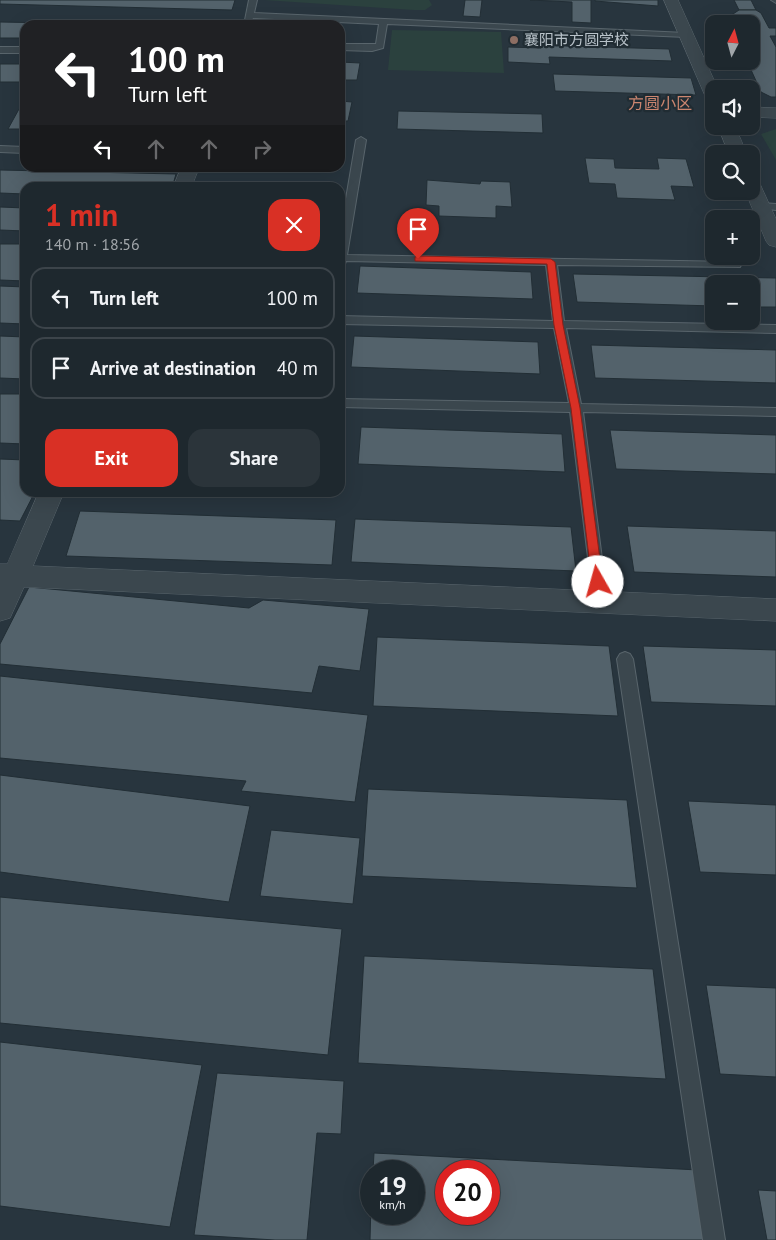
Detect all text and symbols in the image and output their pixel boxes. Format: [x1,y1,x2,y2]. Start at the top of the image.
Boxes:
north arrow [705,15,760,70]
map controls [705,15,760,330]
place label: 襄阳市方圆学校 [524,30,629,49]
marker: 襄阳市方圆学校 [508,34,520,46]
text: 100 m [128,36,225,82]
icon: left [45,40,110,105]
text: Turn left [128,80,207,108]
button: sound [705,80,760,135]
district label: 方圆小区 [628,93,692,113]
icon: left [89,135,117,163]
icon: ahead [142,135,170,163]
icon: ahead [195,135,223,163]
icon: right [248,135,276,163]
button: search [705,145,760,200]
text: 1 min [45,195,118,234]
button: close [268,199,320,251]
pin [397,208,439,259]
button: + [705,210,760,265]
icon: arrive [404,215,432,243]
text: 140 m · 18:56 [45,234,140,254]
button: − [705,275,760,330]
icon: left [47,284,75,312]
text: Turn left [90,286,159,310]
text: 100 m [266,286,318,310]
icon: arrive [47,354,75,382]
text: Arrive at destination [90,356,256,380]
text: 40 m [277,356,318,380]
button: Exit [45,429,178,487]
button: Share [188,429,320,487]
position arrow [571,555,623,607]
speed limit sign: 20 [435,1160,500,1225]
text: 19 [378,1170,407,1202]
text: km/h [379,1197,406,1212]

